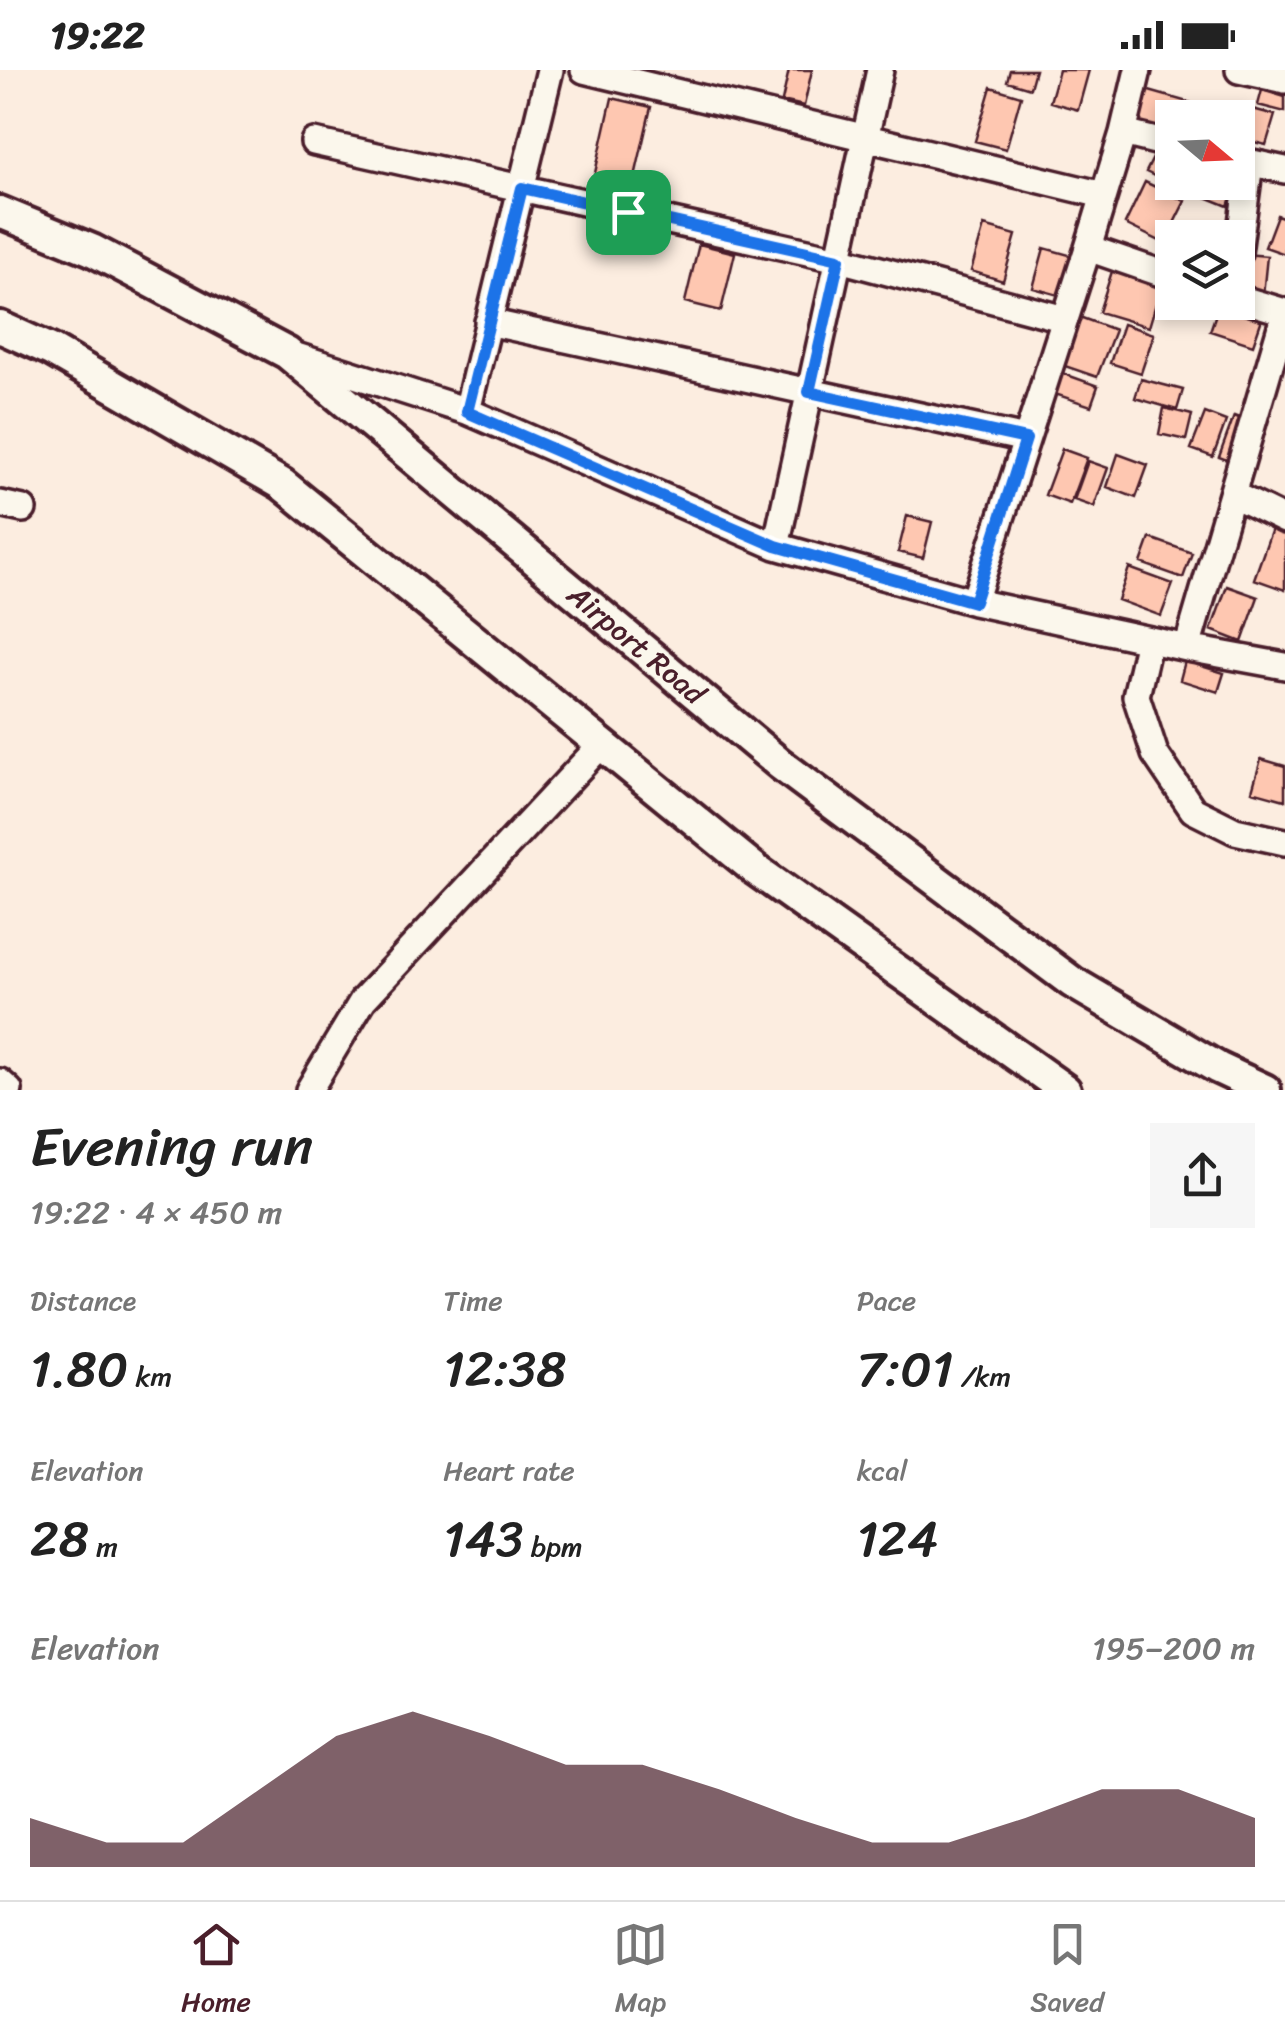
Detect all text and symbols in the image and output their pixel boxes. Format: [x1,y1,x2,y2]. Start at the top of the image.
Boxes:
text: 19:22 [50,2,145,69]
north arrow [1155,100,1255,200]
map controls [1155,100,1255,320]
pin [586,170,671,255]
icon: arrive [601,185,656,240]
button: layers [1155,220,1255,320]
street label: Airport Road [554,569,720,720]
text: Evening run [30,1098,313,1195]
button: share [1150,1123,1255,1228]
text: 19:22 · 4 × 450 m [30,1184,282,1241]
text: Distance [30,1276,136,1325]
text: Time [443,1276,503,1325]
text: Pace [857,1276,916,1325]
text: 1.80 [30,1325,128,1414]
text: 12:38 [443,1325,566,1414]
text: 7:01 [857,1325,953,1414]
text: km [128,1352,172,1401]
text: /km [953,1352,1011,1401]
text: Elevation [30,1446,143,1495]
text: Heart rate [443,1446,575,1495]
text: kcal [857,1446,908,1495]
text: 28 [30,1495,89,1584]
text: 143 [443,1495,523,1584]
text: 124 [857,1495,938,1584]
text: m [89,1522,118,1571]
text: bpm [523,1522,582,1571]
text: Elevation [30,1620,160,1677]
text: 195–200 m [1092,1620,1255,1677]
tab: Home [181,1917,251,2026]
tab: Map [613,1917,668,2026]
tab: Saved [1030,1917,1104,2026]

